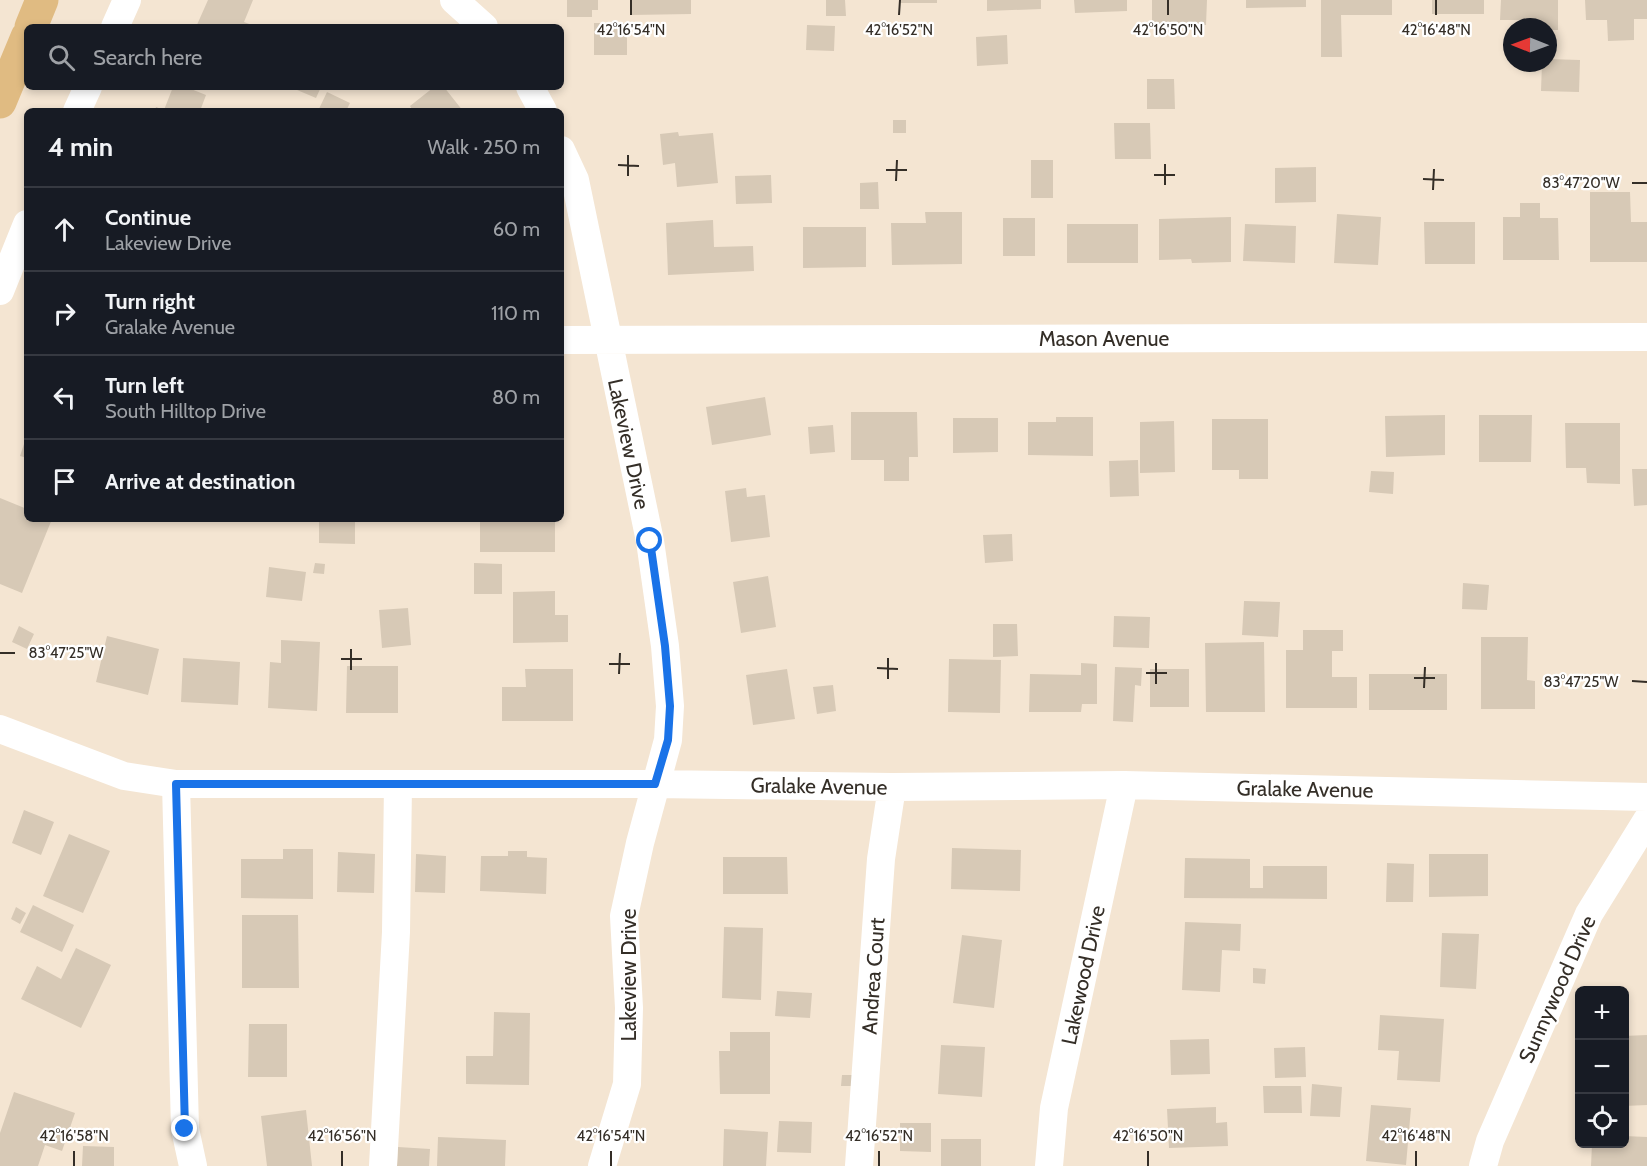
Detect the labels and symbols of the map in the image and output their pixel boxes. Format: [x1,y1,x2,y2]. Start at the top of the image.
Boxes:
north arrow [1503,18,1557,72]
text: 42°16'54"N [597,21,665,39]
text: 42°16'52"N [865,21,933,39]
text: 42°16'50"N [1133,21,1203,39]
text: 42°16'48"N [1401,21,1471,39]
text: 83°47'20"W [1542,174,1620,192]
street label: Mason Avenue [1039,326,1169,351]
street label: Lakeview Drive [603,376,655,512]
route start [636,527,662,553]
text: 83°47'25"W [29,644,104,662]
text: 83°47'25"W [1544,673,1619,691]
street label: Gralake Avenue [750,772,888,800]
street label: Gralake Avenue [1236,775,1374,803]
street label: Lakewood Drive [1056,903,1110,1047]
street label: Lakeview Drive [616,908,641,1041]
street label: Sunnywood Drive [1513,911,1601,1067]
street label: Andrea Court [856,917,890,1035]
route end [171,1115,197,1141]
text: 42°16'58"N [39,1127,109,1145]
text: 42°16'56"N [308,1127,376,1145]
text: 42°16'54"N [577,1127,645,1145]
text: 42°16'52"N [845,1127,913,1145]
text: 42°16'50"N [1113,1127,1183,1145]
text: 42°16'48"N [1381,1127,1451,1145]

